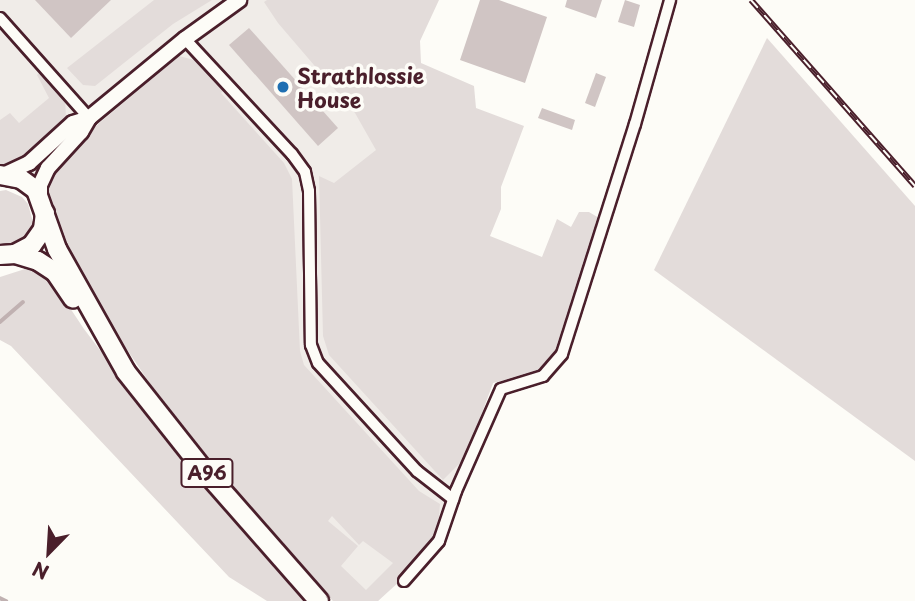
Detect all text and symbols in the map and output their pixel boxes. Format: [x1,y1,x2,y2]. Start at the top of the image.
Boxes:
place label: Strathlossie House [297,62,424,112]
marker: Strathlossie House [275,79,291,95]
road number: A96 [179,458,235,488]
north arrow [14,517,84,587]
text: N [28,555,53,587]

